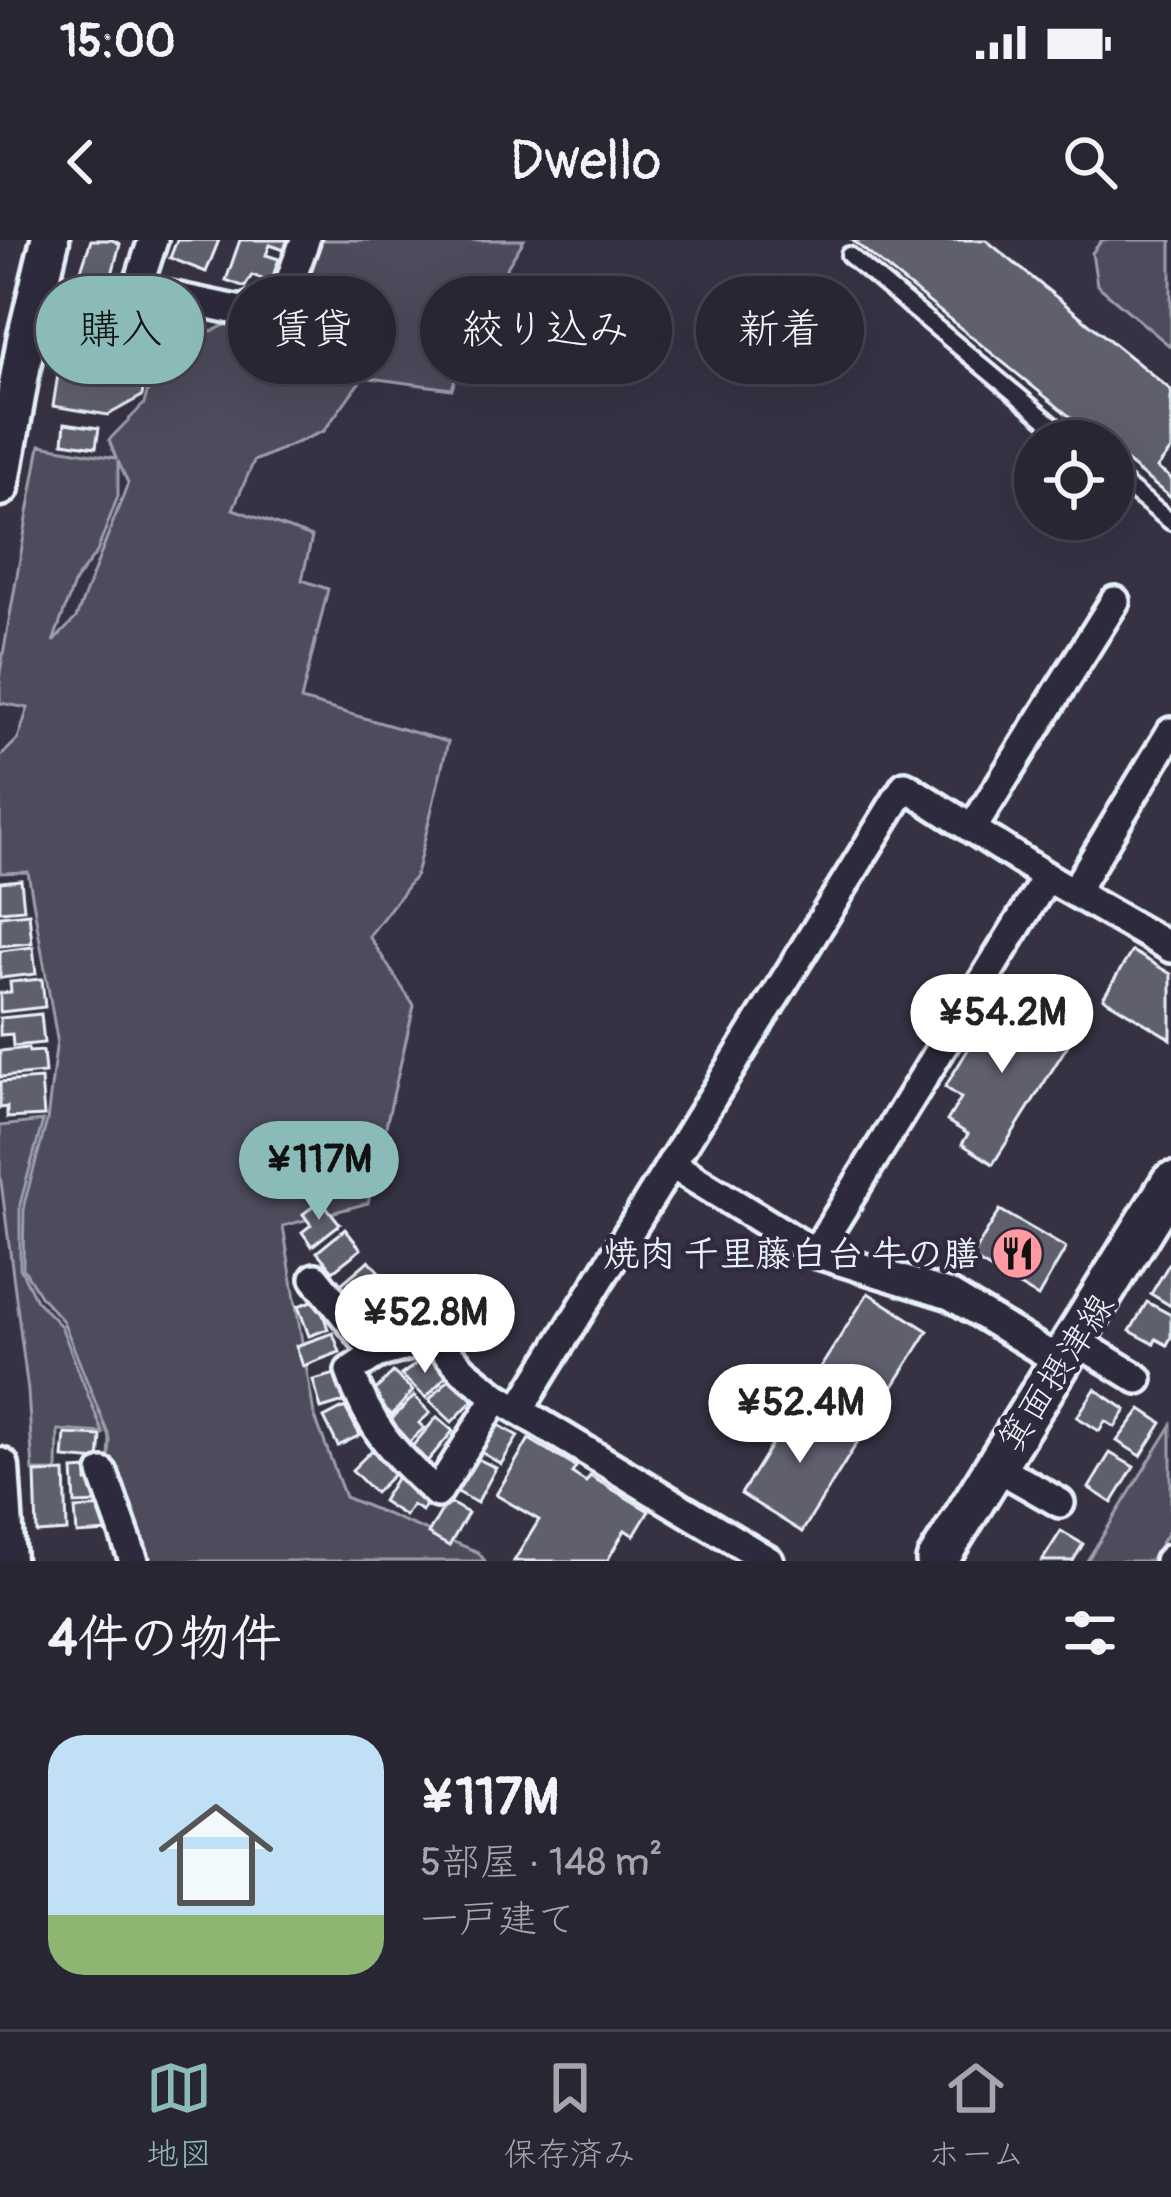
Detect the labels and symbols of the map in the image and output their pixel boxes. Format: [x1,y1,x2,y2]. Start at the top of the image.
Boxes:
pin: ¥54.2M [904,974,1100,1076]
pin: ¥117M [235,1121,403,1223]
restaurant icon: 焼肉 千里藤白台 牛の膳 [990,1225,1046,1281]
place label: 焼肉 千里藤白台 牛の膳 [603,1232,979,1277]
pin: ¥52.8M [327,1274,523,1376]
street label: 箕面摂津線 [988,1285,1124,1461]
pin: ¥52.4M [702,1364,898,1466]

